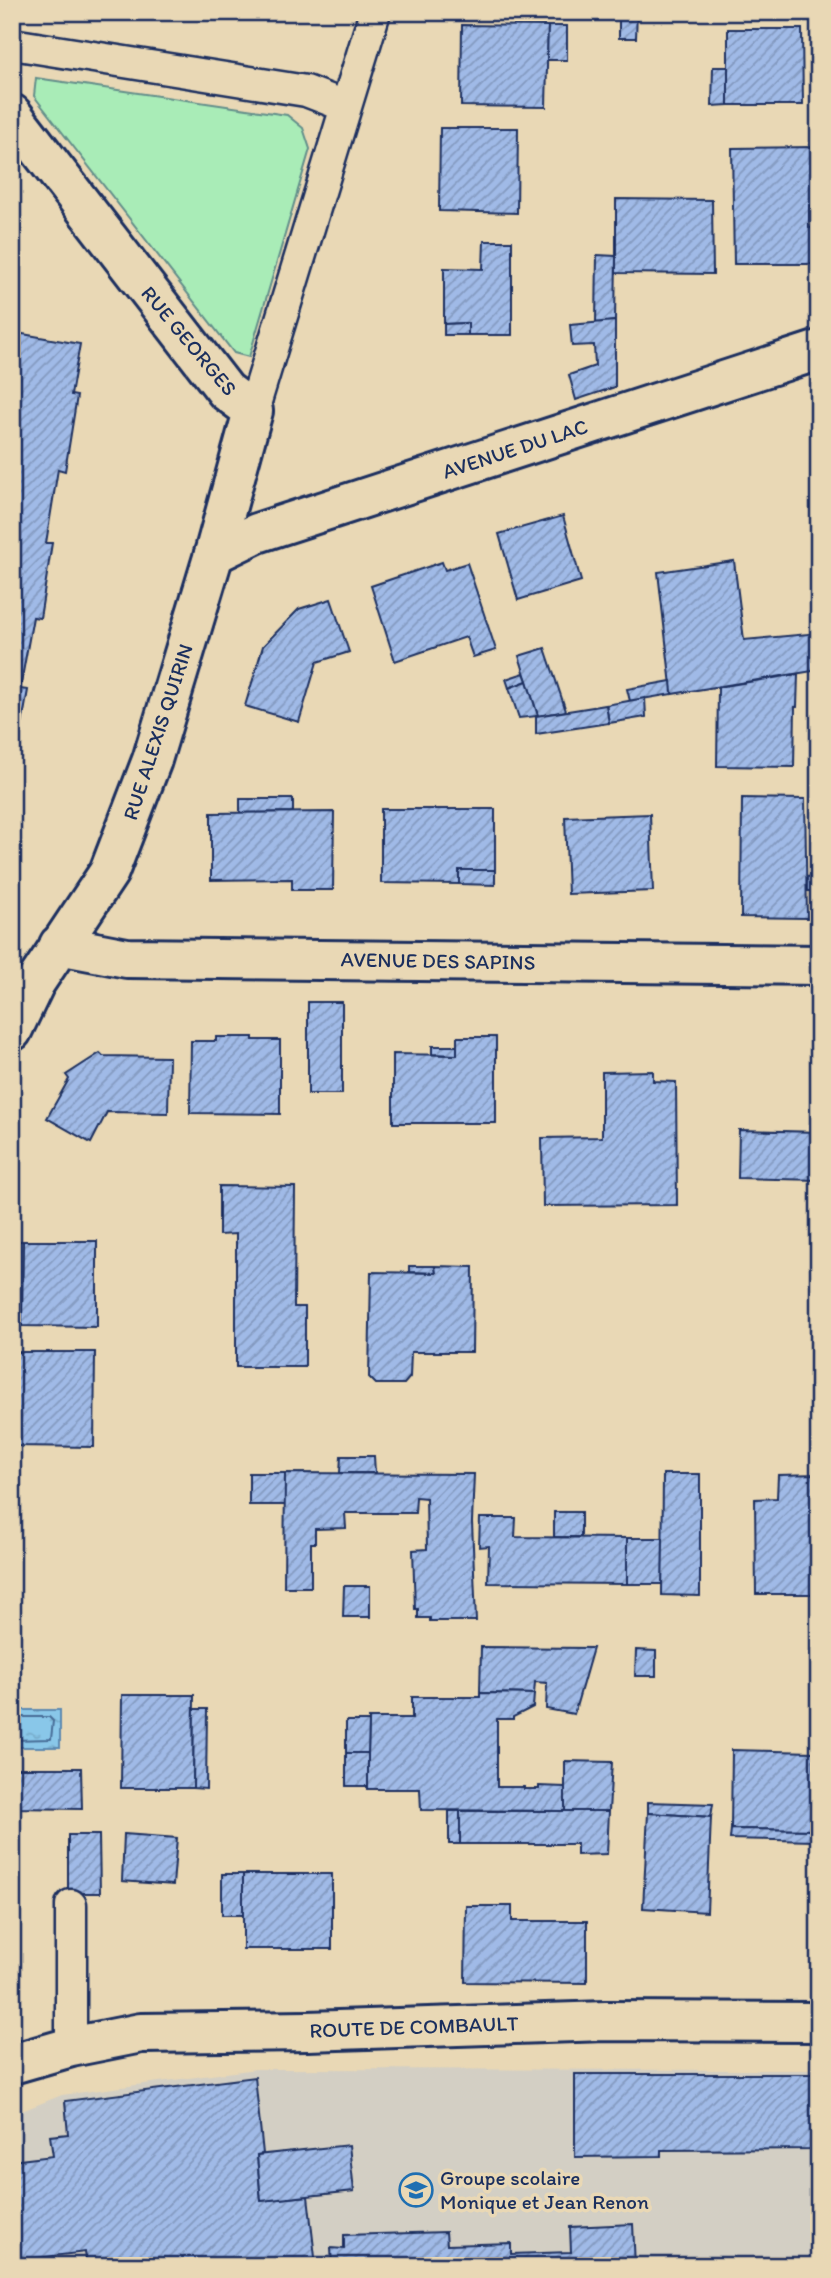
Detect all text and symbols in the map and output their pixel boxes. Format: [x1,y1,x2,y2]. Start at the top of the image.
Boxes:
street label: RUE GEORGES [136,281,242,401]
street label: AVENUE DU LAC [439,413,591,484]
street label: RUE ALEXIS QUIRIN [117,641,198,823]
street label: AVENUE DES SAPINS [340,946,536,975]
street label: ROUTE DE COMBAULT [309,2010,519,2043]
place label: Groupe scolaire Monique et Jean Renon [440,2165,649,2214]
school or university icon: Groupe scolaire Monique et Jean Renon [397,2171,435,2209]

